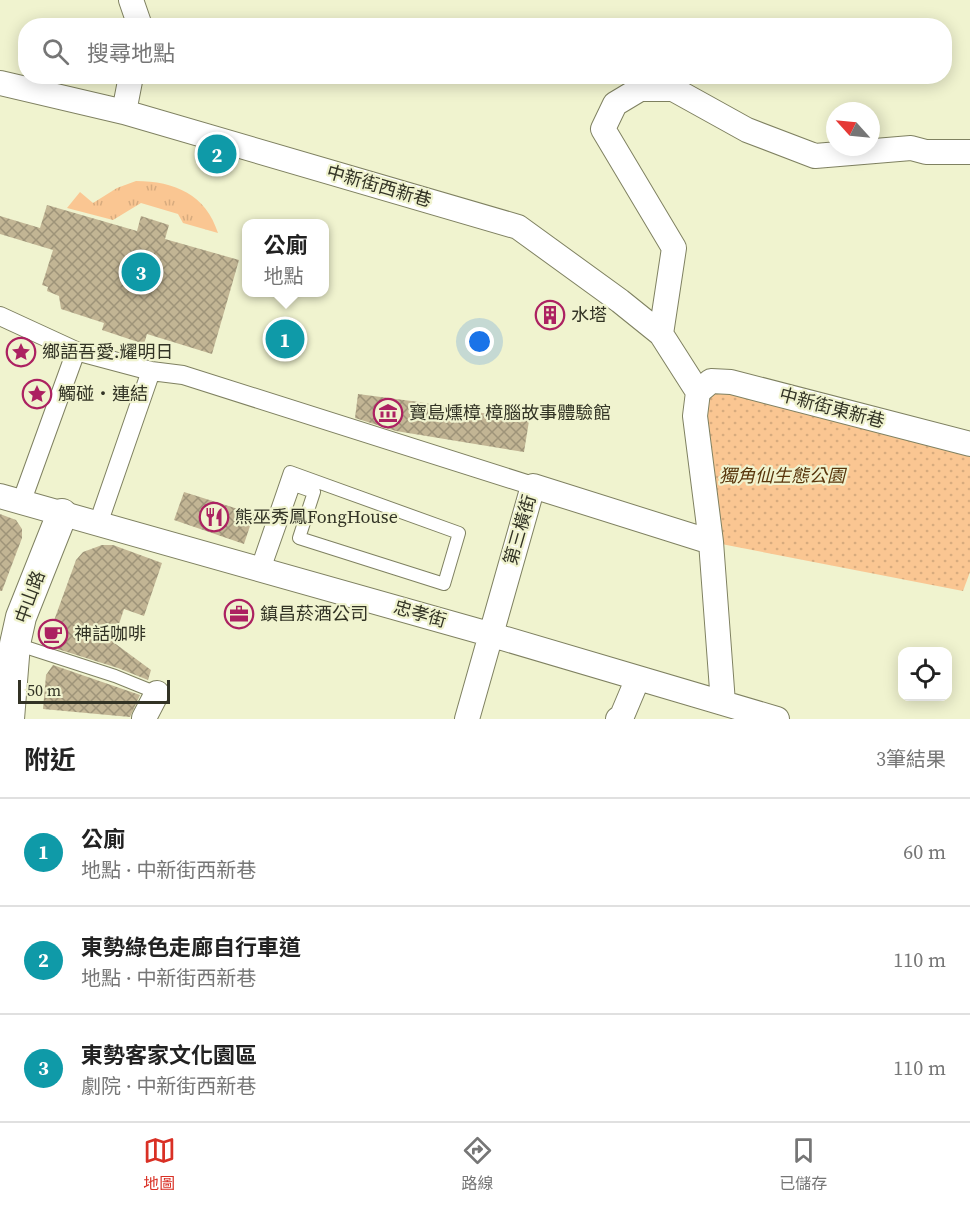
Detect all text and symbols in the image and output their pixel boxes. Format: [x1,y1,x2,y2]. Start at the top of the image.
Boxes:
search box [18,18,952,84]
icon: search [39,35,72,68]
text: 搜尋地點 [87,38,175,68]
north arrow [826,102,880,156]
pin: 2 [198,132,236,176]
street label: 中新街西新巷 [324,159,434,212]
popup [242,219,329,297]
text: 公廁 [263,230,308,260]
pin: 3 [122,250,160,294]
text: 地點 [263,262,303,290]
building icon: 水塔 [534,299,566,331]
place label: 水塔 [571,302,607,327]
pin: 1 [266,316,304,362]
your location [465,327,494,356]
place icon: 鄉語吾愛.耀明日 [5,336,37,368]
place label: 鄉語吾愛.耀明日 [42,339,173,364]
place icon: 觸碰‧連結 [21,378,53,410]
place label: 觸碰‧連結 [58,381,148,406]
street label: 中新街東新巷 [777,381,888,434]
museum icon: 寶島燻樟 樟腦故事體驗館 [372,397,404,429]
place label: 寶島燻樟 樟腦故事體驗館 [409,400,611,425]
park label: 獨角仙生態公園 [719,463,848,488]
street label: 第三橫街 [498,492,541,568]
restaurant icon: 熊巫秀鳳FongHouse [198,501,230,533]
place label: 熊巫秀鳳FongHouse [235,504,398,529]
street label: 中山路 [9,567,51,626]
street label: 忠孝街 [391,594,450,633]
office icon: 鎮昌菸酒公司 [223,598,255,630]
place label: 鎮昌菸酒公司 [260,601,368,626]
cafe icon: 神話咖啡 [37,618,69,650]
place label: 神話咖啡 [74,621,146,646]
map controls [898,647,952,701]
button: locate [898,647,952,701]
scale bar [18,677,170,704]
text: 50 m [27,679,61,701]
text: 附近 [24,742,76,778]
text: 3筆結果 [876,745,946,773]
text: 公廁 [81,824,125,854]
text: 1 [38,838,49,866]
text: 60 m [903,838,946,866]
text: 地點 · 中新街西新巷 [81,856,256,884]
text: 東勢綠色走廊自行車道 [81,932,301,962]
text: 2 [38,946,49,974]
text: 110 m [893,946,946,974]
text: 地點 · 中新街西新巷 [81,964,256,992]
text: 東勢客家文化園區 [81,1040,257,1070]
text: 3 [38,1054,49,1082]
text: 110 m [893,1054,946,1082]
text: 劇院 · 中新街西新巷 [81,1072,256,1100]
tab: 地圖 [143,1134,176,1194]
tab: 路線 [461,1134,494,1194]
tab: 已儲存 [779,1134,827,1194]

